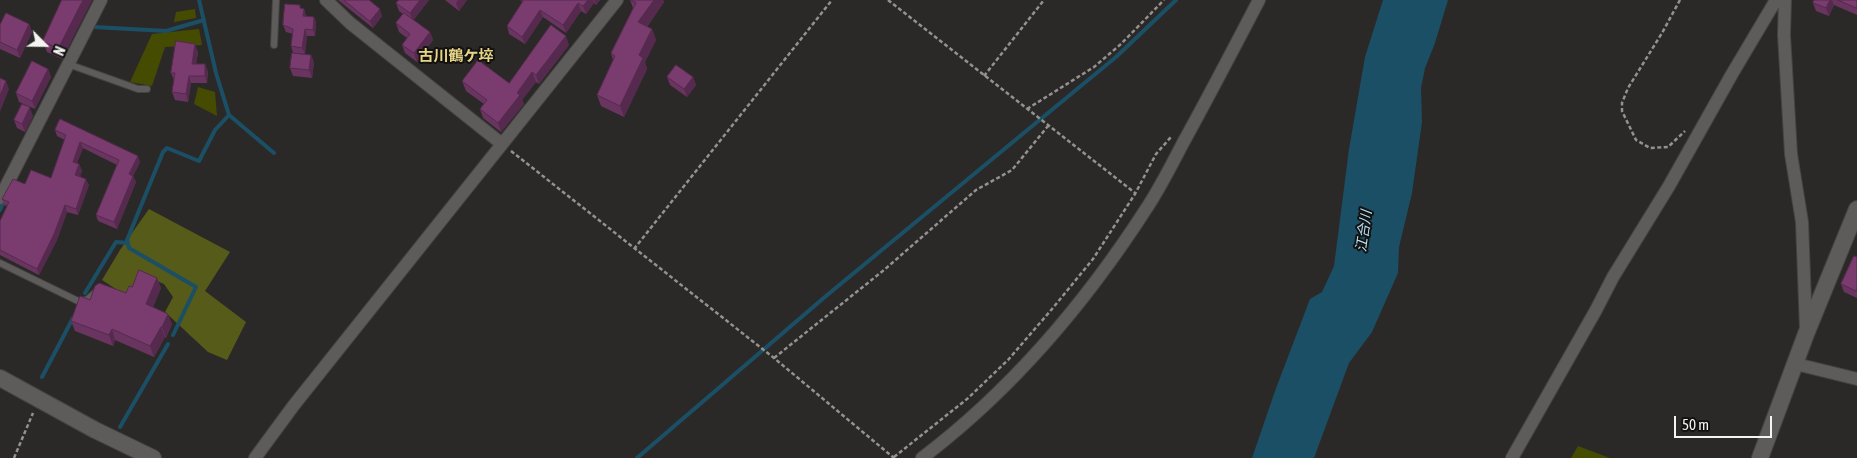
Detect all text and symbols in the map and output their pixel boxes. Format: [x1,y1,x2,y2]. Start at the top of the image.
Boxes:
north arrow [20,20,70,70]
text: N [50,44,68,58]
district label: 古川鶴ケ埣 [419,47,493,65]
water label: 江合川 [1353,209,1375,253]
scale bar [1677,406,1774,438]
text: 50 m [1682,416,1709,433]

